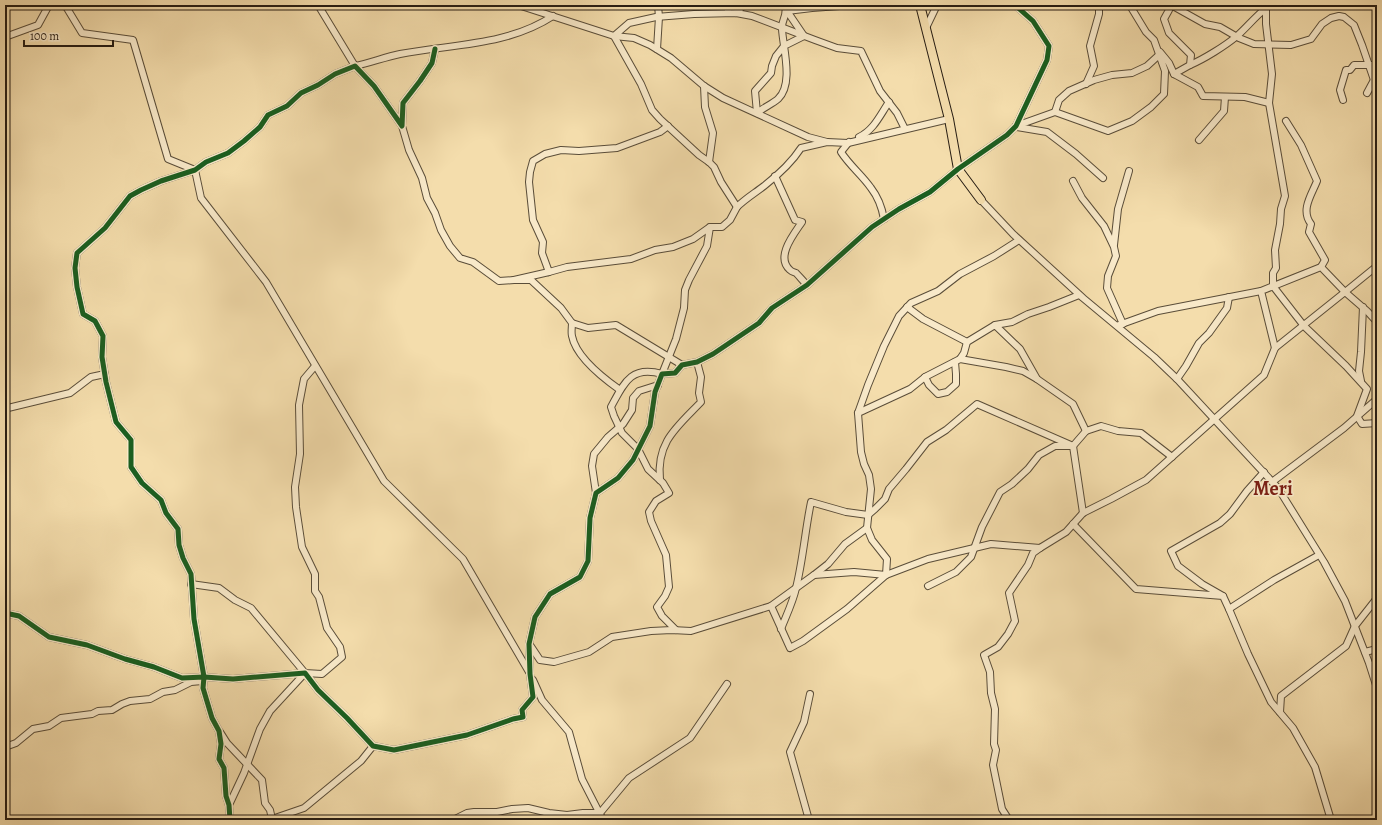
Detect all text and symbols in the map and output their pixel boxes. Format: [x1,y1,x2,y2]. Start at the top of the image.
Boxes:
scale bar [24,22,113,48]
text: 100 m [30,28,59,44]
district label: Meri [1253,475,1293,502]

